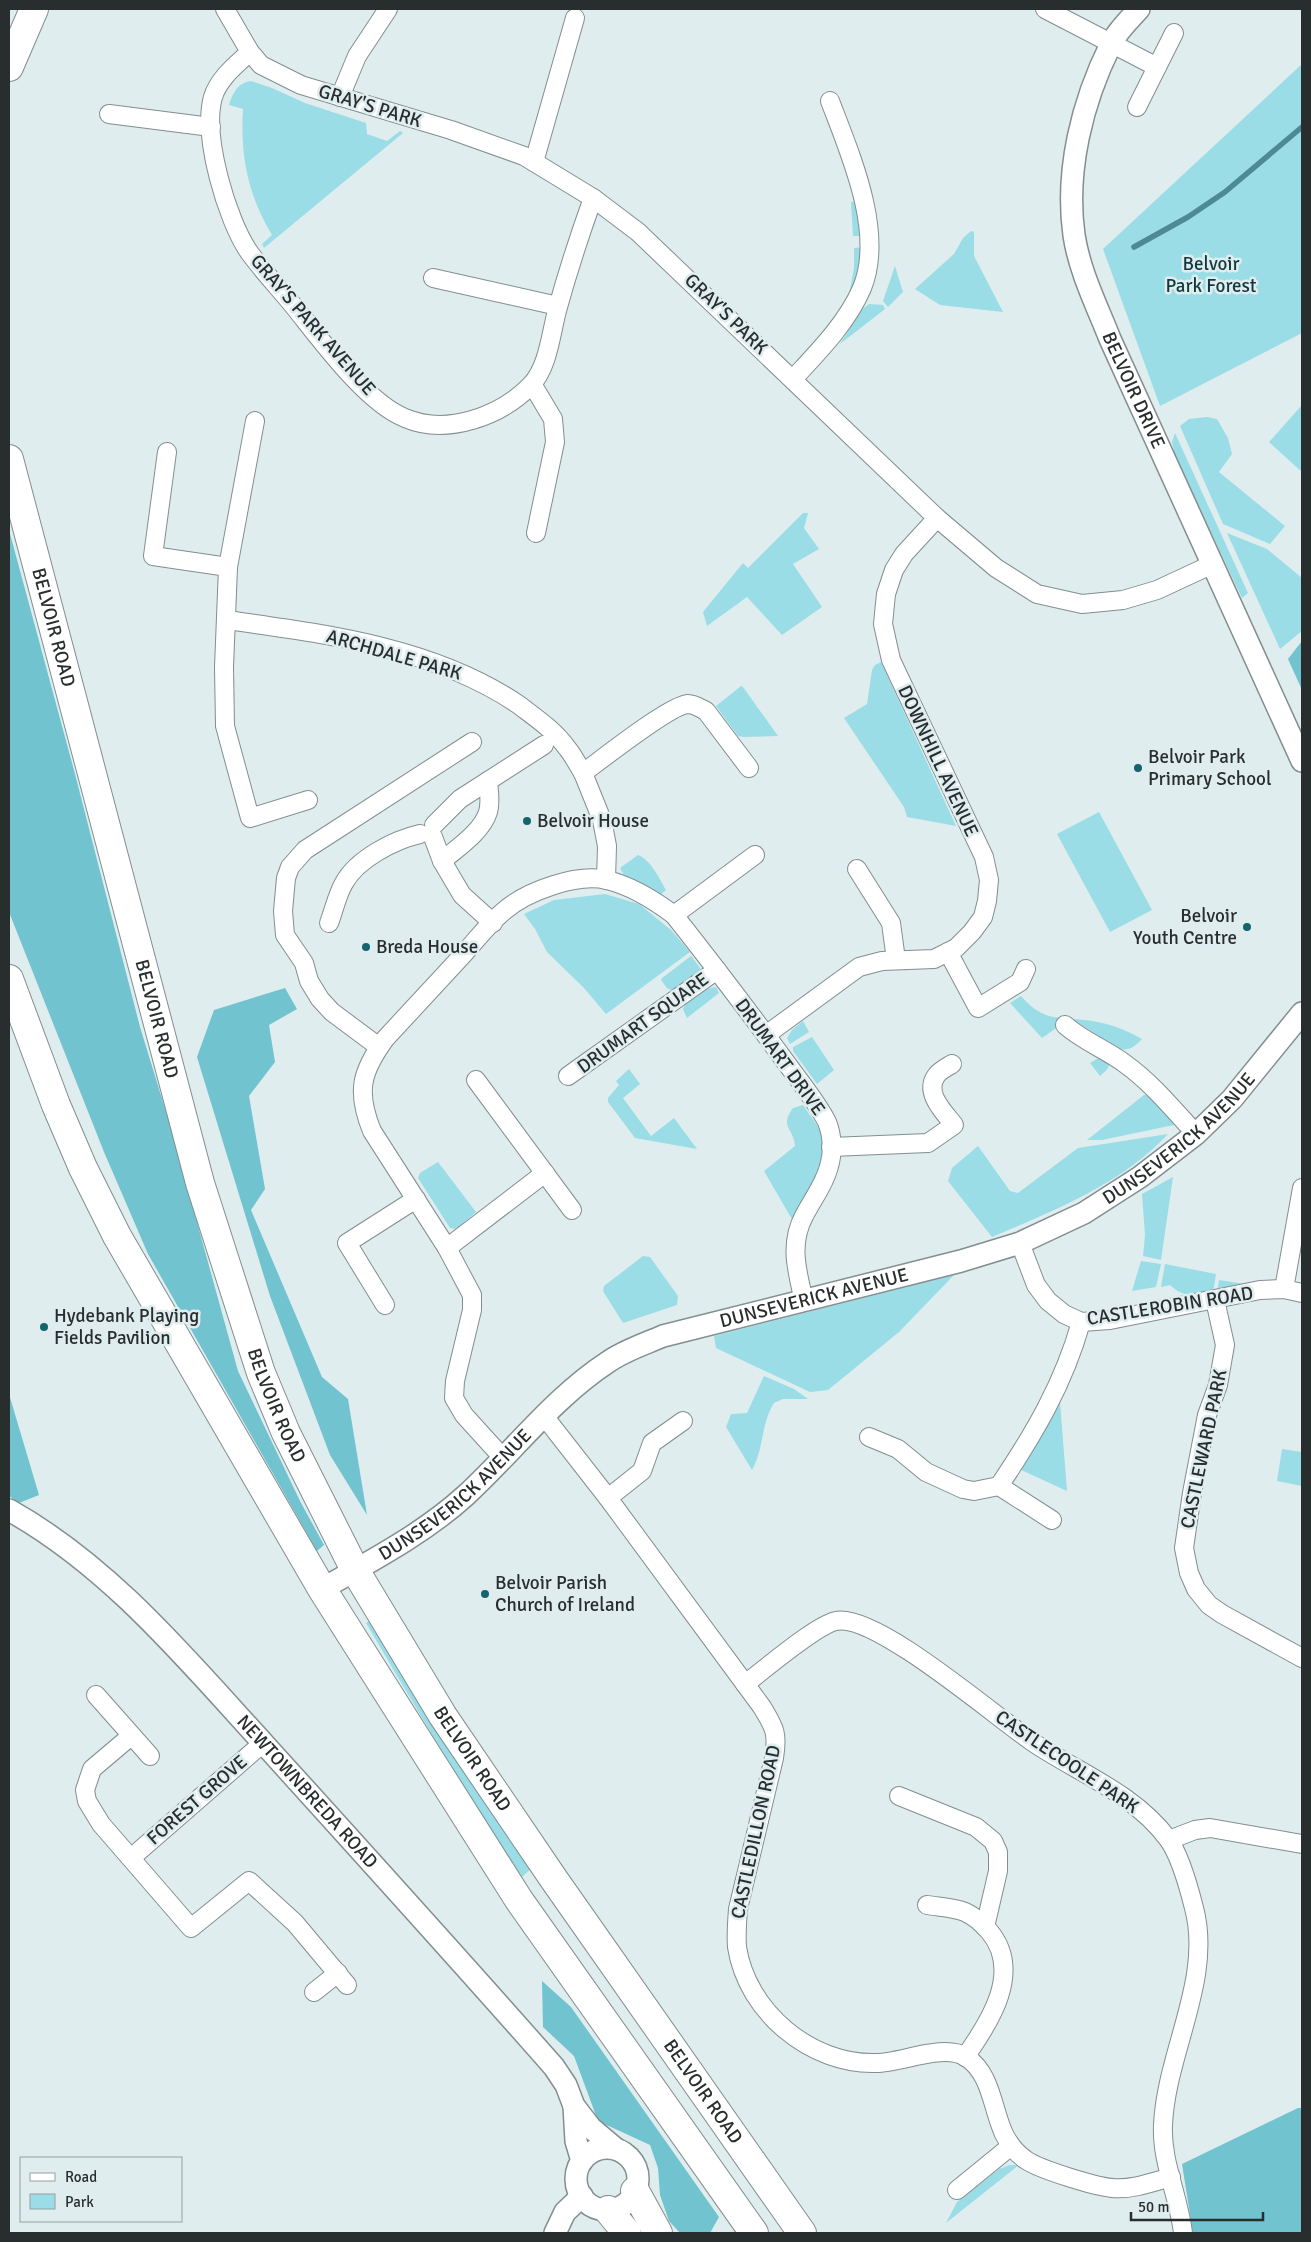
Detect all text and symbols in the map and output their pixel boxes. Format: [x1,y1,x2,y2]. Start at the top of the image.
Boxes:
street label: GRAY'S PARK [316,79,425,133]
street label: GRAY'S PARK AVENUE [245,249,381,401]
park label: Belvoir Park Forest [1165,252,1257,298]
street label: GRAY'S PARK [679,268,773,360]
street label: BELVOIR DRIVE [1096,328,1170,452]
street label: BELVOIR ROAD [26,565,81,689]
street label: ARCHDALE PARK [324,624,465,686]
street label: DOWNHILL AVENUE [892,681,984,841]
place label: Belvoir Park Primary School [1148,745,1271,791]
marker: Belvoir Park Primary School [1132,762,1144,774]
place label: Belvoir House [537,809,649,833]
marker: Belvoir House [521,815,533,827]
place label: Belvoir Youth Centre [1133,904,1237,950]
marker: Belvoir Youth Centre [1241,921,1253,933]
place label: Breda House [376,935,478,959]
marker: Breda House [360,941,372,953]
street label: BELVOIR ROAD [130,957,184,1081]
street label: DRUMART SQUARE [573,967,713,1079]
street label: DRUMART DRIVE [730,994,830,1120]
street label: DUNSEVERICK AVENUE [1098,1068,1261,1210]
street label: DUNSEVERICK AVENUE [717,1263,911,1333]
street label: CASTLEROBIN ROAD [1085,1281,1255,1331]
place label: Hydebank Playing Fields Pavilion [54,1304,199,1350]
marker: Hydebank Playing Fields Pavilion [38,1321,50,1333]
street label: BELVOIR ROAD [242,1345,311,1467]
street label: CASTLEWARD PARK [1175,1367,1233,1531]
street label: DUNSEVERICK AVENUE [374,1424,537,1566]
place label: Belvoir Parish Church of Ireland [495,1571,635,1617]
marker: Belvoir Parish Church of Ireland [479,1588,491,1600]
street label: BELVOIR ROAD [428,1702,516,1816]
street label: CASTLECOOLE PARK [991,1705,1144,1819]
street label: NEWTOWNBREDA ROAD [232,1710,383,1873]
street label: CASTLEDILLON ROAD [726,1743,786,1921]
street label: FOREST GROVE [142,1750,252,1850]
street label: BELVOIR ROAD [658,2035,748,2149]
legend [20,2157,182,2222]
text: Road [65,2168,97,2186]
scale bar [1131,2190,1264,2222]
text: Park [65,2193,94,2211]
text: 50 m [1138,2198,1169,2216]

